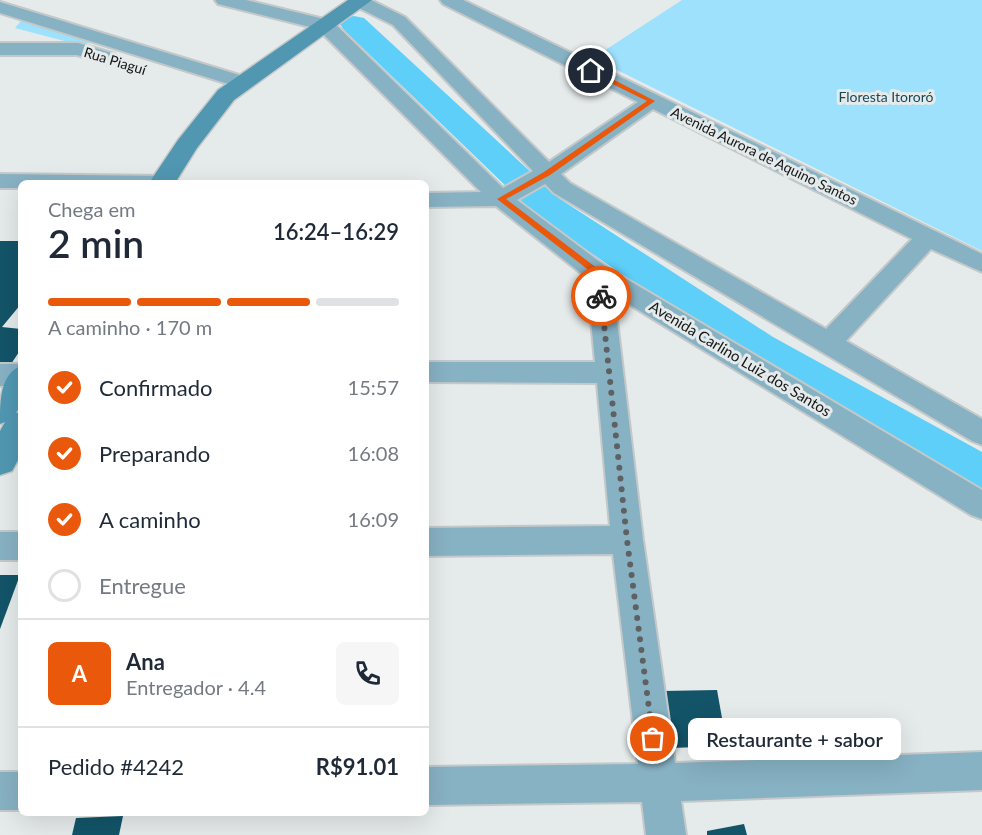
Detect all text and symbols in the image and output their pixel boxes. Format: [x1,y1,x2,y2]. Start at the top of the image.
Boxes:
street label: Rua Piaguí [82,43,149,78]
pin [565,45,616,96]
icon: home [574,54,607,87]
park label: Floresta Itororó [839,88,934,105]
street label: Avenida Aurora de Aquino Santos [668,103,860,208]
text: Chega em [48,197,136,221]
text: 16:24–16:29 [273,218,399,245]
text: 2 min [48,220,144,266]
courier [571,266,631,326]
icon: bike [585,280,618,313]
street label: Avenida Carlino Luiz dos Santos [646,297,835,420]
text: A caminho · 170 m [48,315,212,339]
icon: check [48,371,81,404]
text: Confirmado [99,374,212,401]
text: 15:57 [348,375,399,399]
icon: check [48,437,81,470]
text: Preparando [99,440,210,467]
text: 16:08 [348,441,399,465]
icon: check [48,503,81,536]
text: A caminho [99,506,201,533]
text: 16:09 [348,507,399,531]
text: Entregue [99,572,186,599]
button: phone [336,642,399,705]
text: Ana [126,648,165,675]
text: A [72,660,87,687]
text: Entregador · 4.4 [126,675,266,699]
pin [627,713,678,764]
callout: Restaurante + sabor [689,718,902,760]
icon: bag [636,722,669,755]
text: Restaurante + sabor [706,727,883,751]
text: Pedido #4242 [48,753,184,780]
text: R$91.01 [316,753,399,780]

